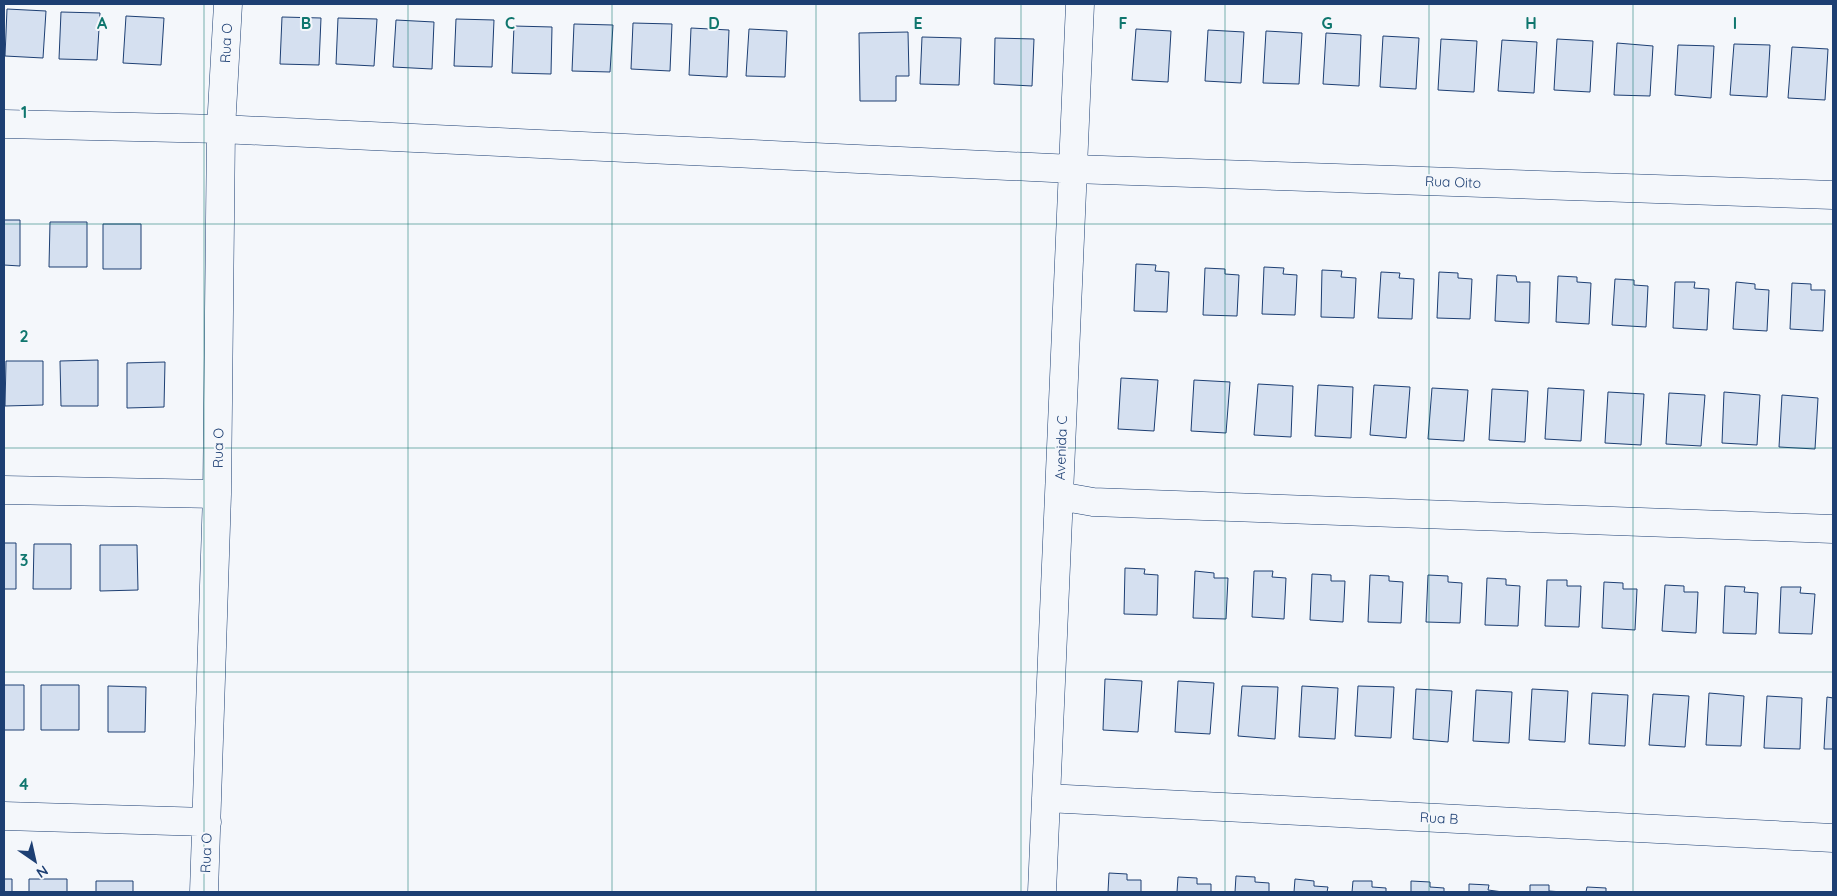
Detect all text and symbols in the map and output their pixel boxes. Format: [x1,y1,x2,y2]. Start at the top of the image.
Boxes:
text: A [97,13,108,33]
text: B [301,13,311,33]
text: C [505,13,515,33]
text: D [708,13,720,33]
text: E [913,13,923,33]
text: F [1119,13,1128,33]
text: G [1321,13,1333,33]
text: H [1525,13,1537,33]
text: I [1733,13,1737,33]
street label: Rua O [216,22,236,64]
text: 1 [21,102,27,122]
street label: Rua Oito [1425,172,1481,192]
text: 2 [19,326,29,346]
street label: Avenida C [1051,415,1071,481]
street label: Rua O [209,427,227,468]
text: 3 [20,550,28,570]
text: 4 [19,774,29,794]
street label: Rua B [1419,808,1459,828]
street label: Rua O [196,832,216,873]
north arrow [10,836,60,886]
text: N [33,861,52,882]

